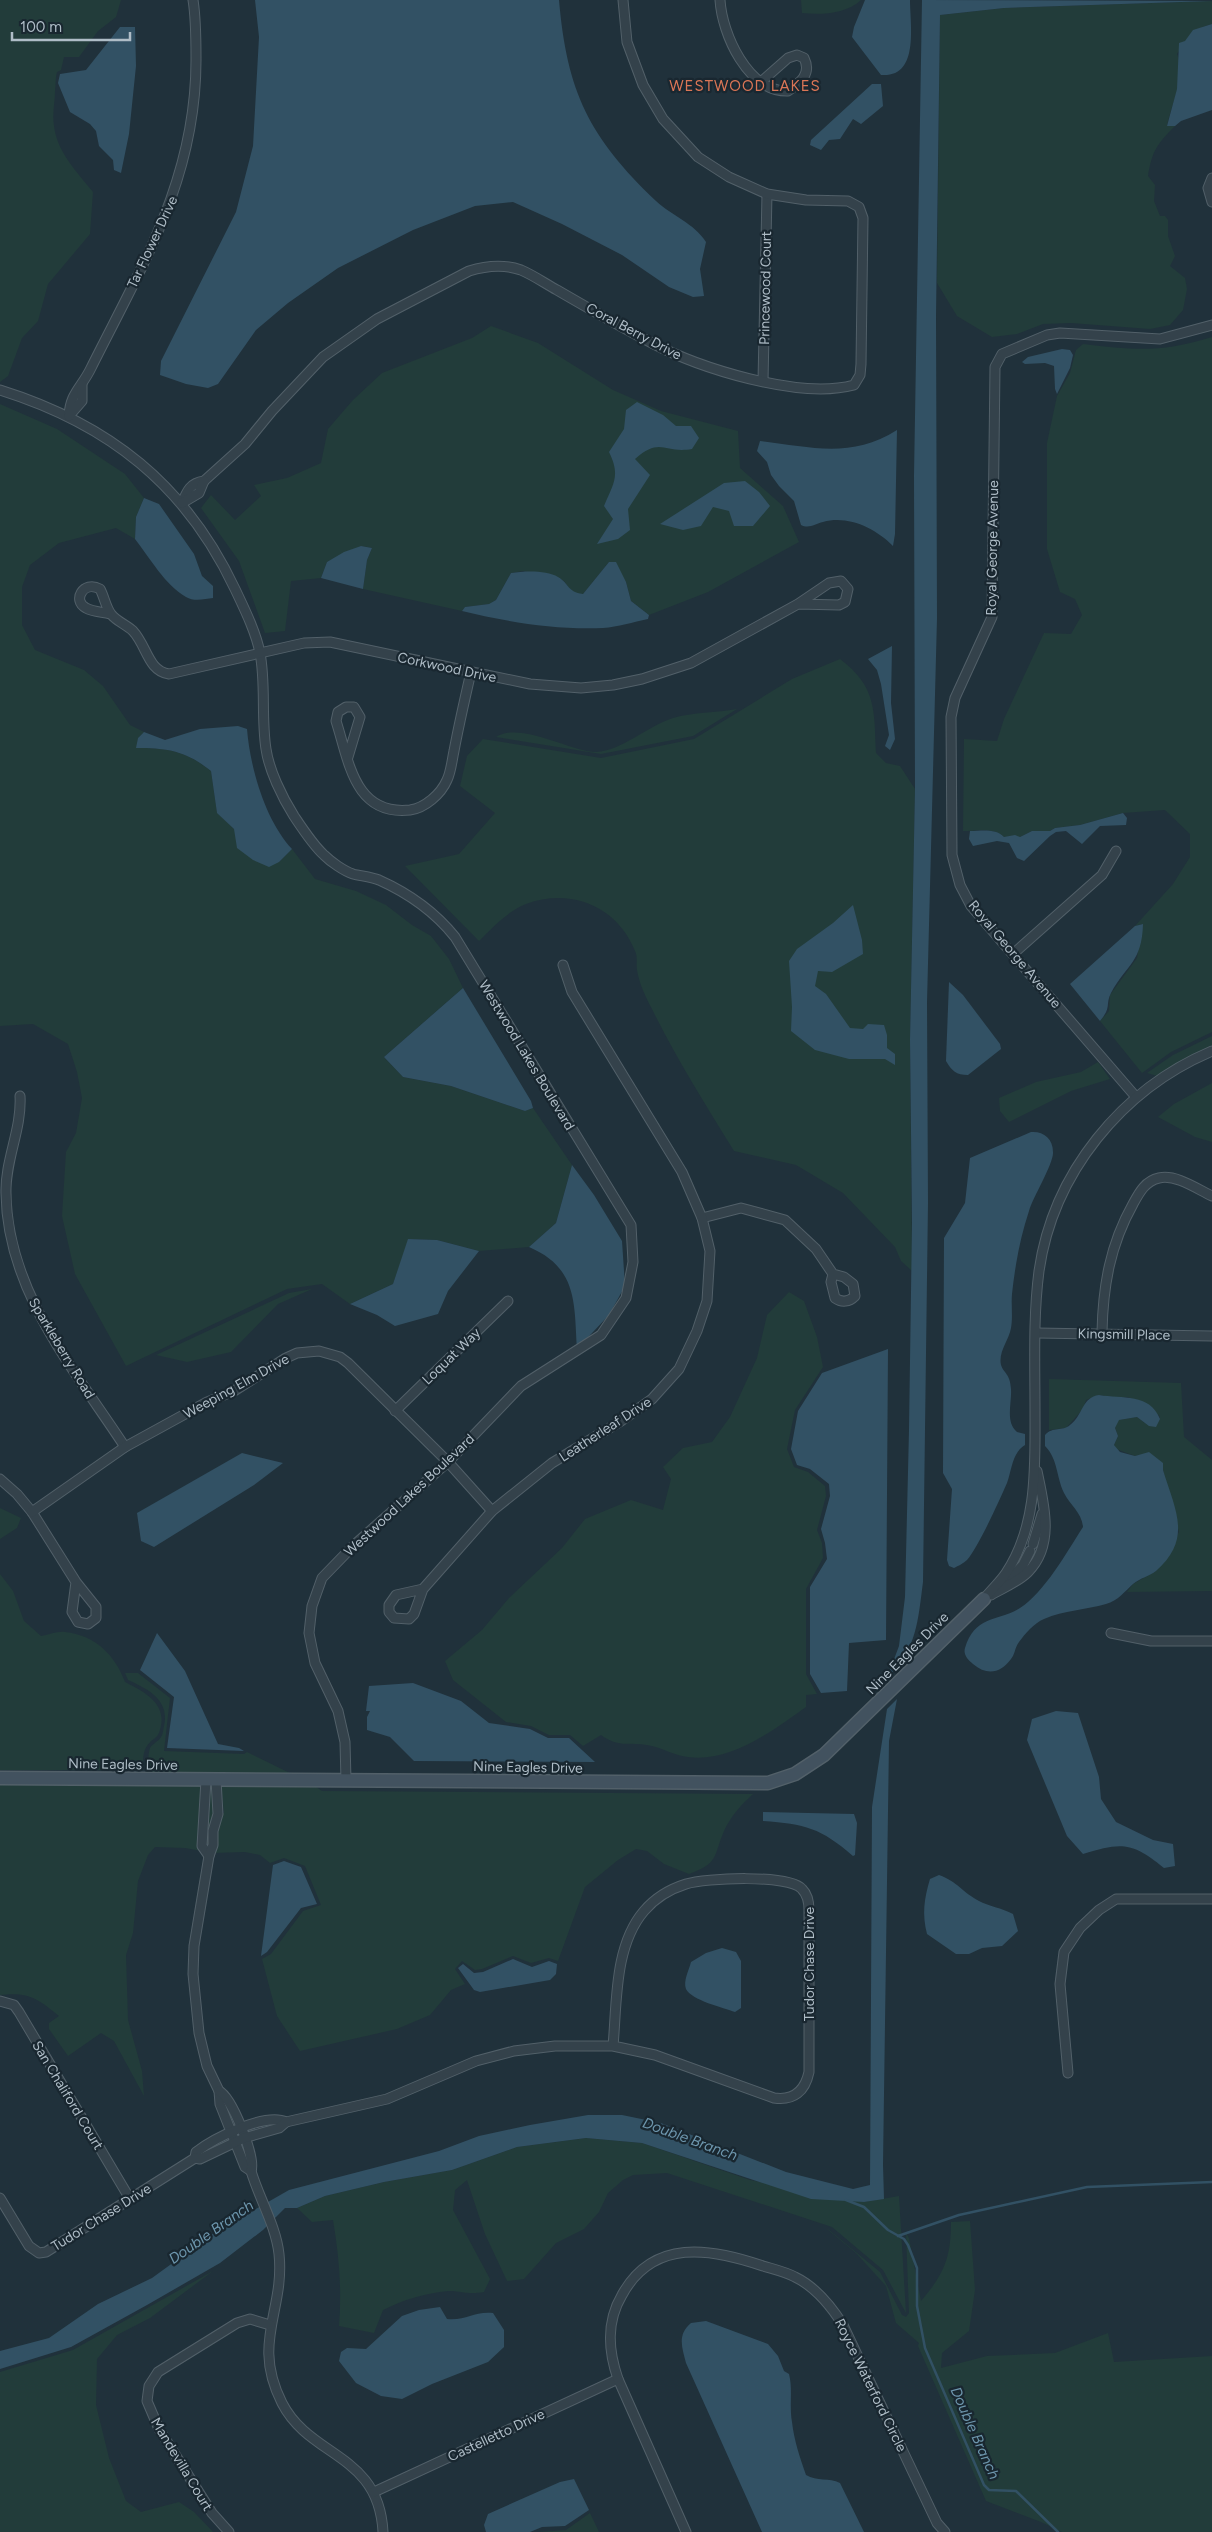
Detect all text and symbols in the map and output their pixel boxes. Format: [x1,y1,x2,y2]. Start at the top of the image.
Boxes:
scale bar [12,10,130,42]
text: 100 m [20,18,62,36]
district label: WESTWOOD LAKES [669,77,821,95]
street label: Tar Flower Drive [124,193,181,291]
street label: Princewood Court [756,231,775,345]
street label: Coral Berry Drive [583,299,685,364]
street label: Royal George Avenue [983,480,1002,616]
street label: Corkwood Drive [396,649,498,686]
street label: Royal George Avenue [965,897,1065,1012]
street label: Westwood Lakes Boulevard [475,977,578,1133]
street label: Sparkleberry Road [25,1295,98,1402]
street label: Loquat Way [419,1324,484,1388]
street label: Kingsmill Place [1078,1325,1171,1344]
street label: Weeping Elm Drive [180,1350,292,1423]
street label: Leatherleaf Drive [556,1393,655,1466]
street label: Westwood Lakes Boulevard [341,1431,478,1560]
street label: Nine Eagles Drive [863,1608,952,1698]
street label: Nine Eagles Drive [68,1755,178,1774]
street label: Nine Eagles Drive [473,1758,583,1777]
street label: Tudor Chase Drive [801,1906,818,2021]
street label: San Chaliford Court [28,2038,107,2153]
water label: Double Branch [640,2114,740,2164]
street label: Tudor Chase Drive [48,2180,155,2255]
water label: Double Branch [165,2196,257,2268]
street label: Royce Waterford Circle [831,2316,910,2455]
water label: Double Branch [947,2384,1003,2482]
street label: Castelletto Drive [445,2405,548,2465]
street label: Mandevilla Court [147,2415,216,2514]

